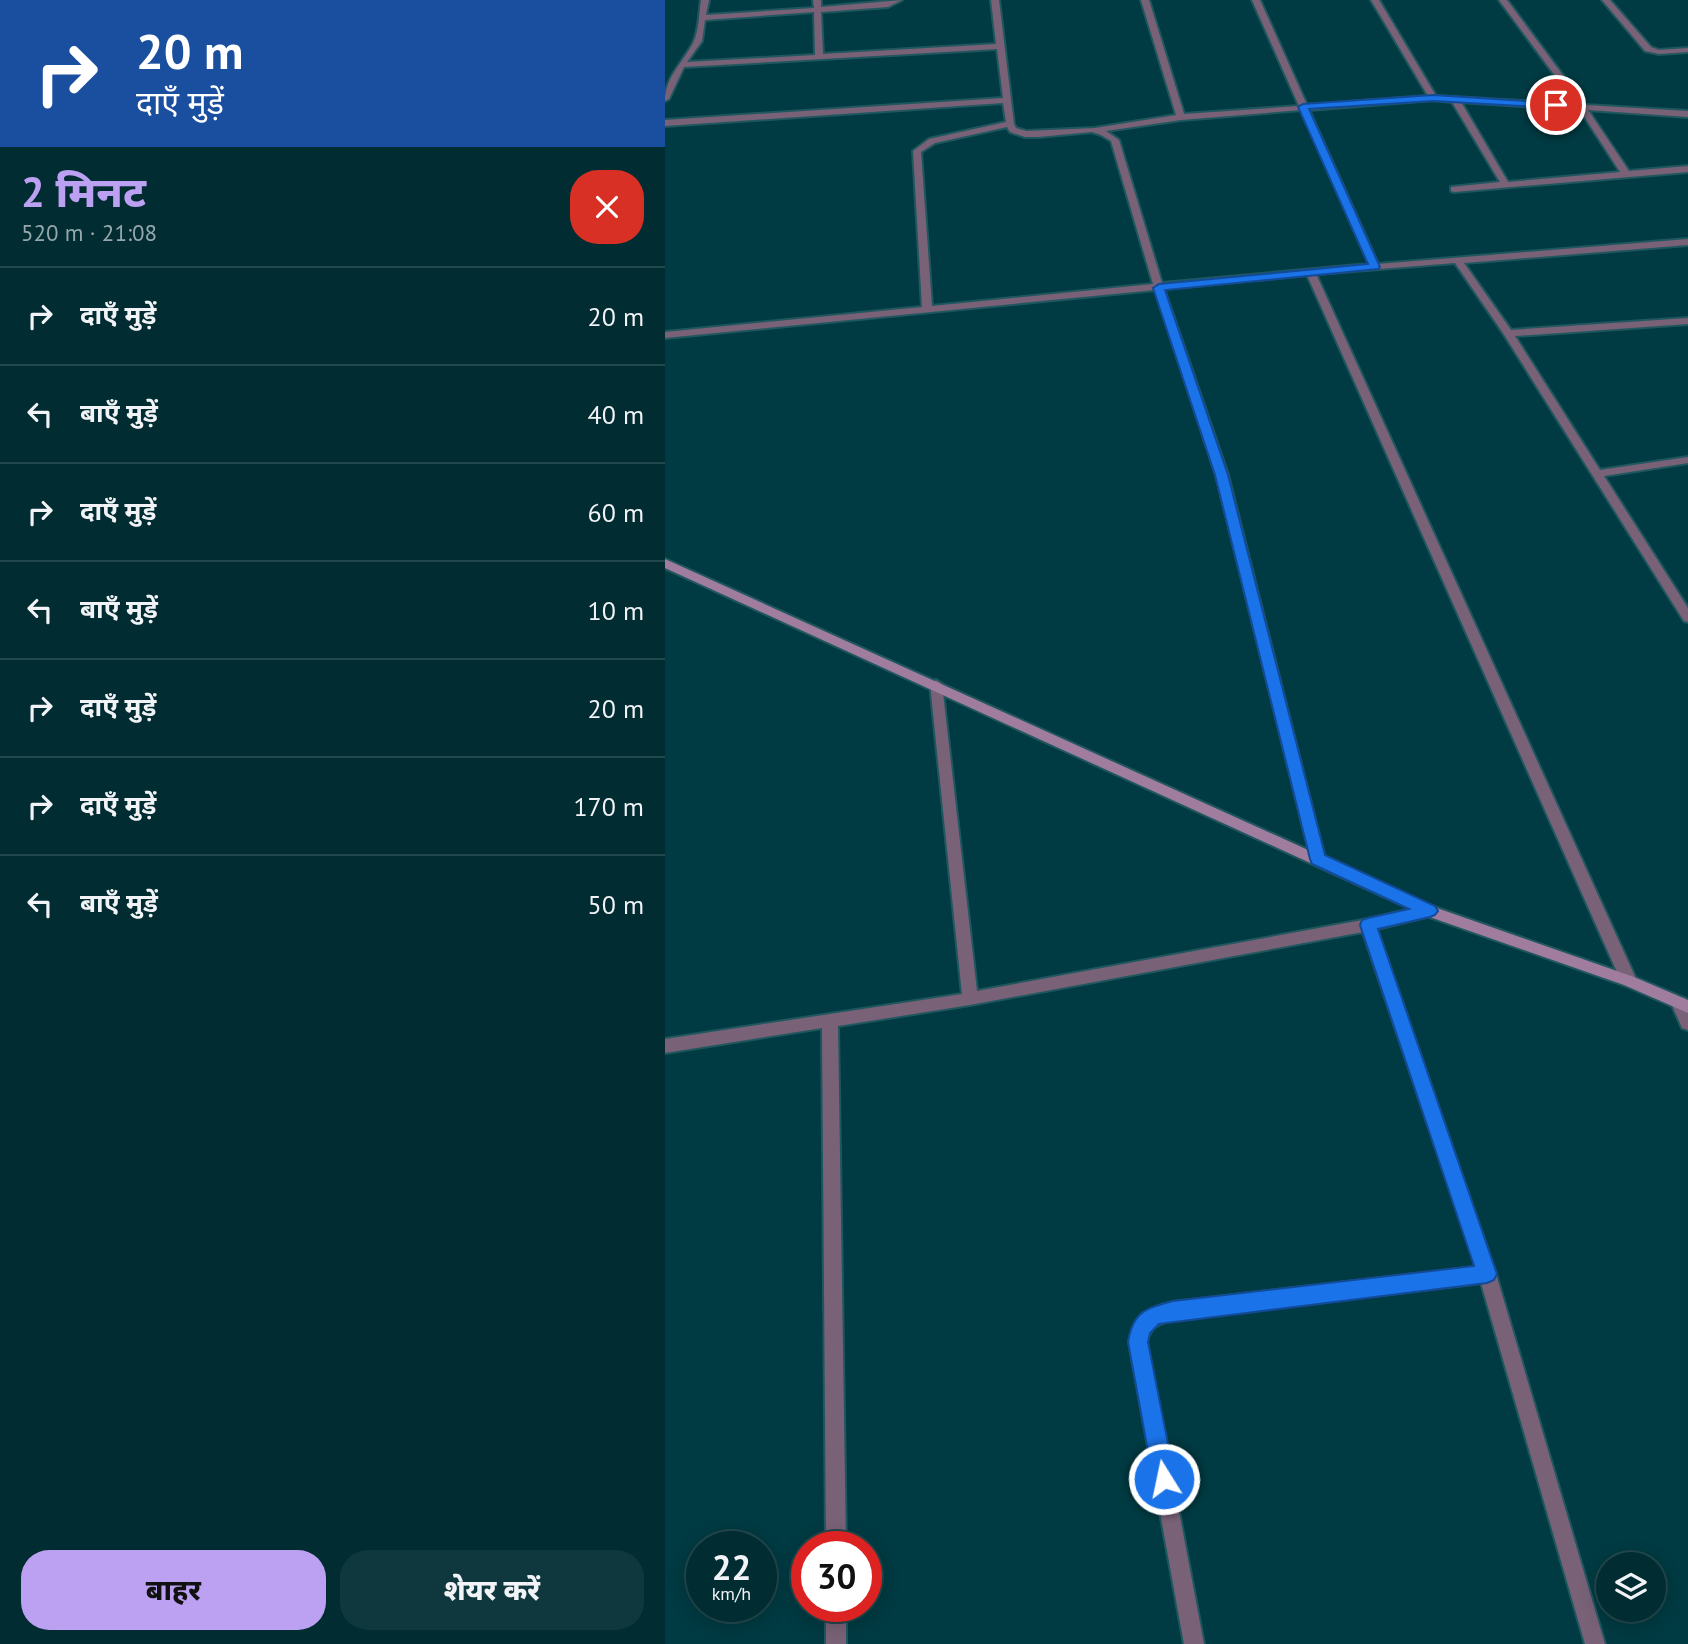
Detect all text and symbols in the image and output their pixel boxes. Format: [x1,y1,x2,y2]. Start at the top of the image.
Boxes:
text: 20 m [136,19,243,83]
icon: right [21,28,112,119]
pin [1526,75,1586,135]
text: दाएँ मुड़ें [136,81,224,123]
icon: arrive [1537,86,1575,124]
text: 2 मिनट [21,164,146,219]
button: close [570,170,644,244]
text: 520 m · 21:08 [21,218,157,247]
icon: right [21,297,59,335]
text: दाएँ मुड़ें [80,298,156,331]
text: 20 m [588,300,644,333]
icon: left [21,395,59,433]
text: बाएँ मुड़ें [80,396,158,429]
text: 40 m [588,398,644,431]
icon: right [21,493,59,531]
text: दाएँ मुड़ें [80,494,156,527]
text: 60 m [588,496,644,529]
icon: left [21,591,59,629]
text: बाएँ मुड़ें [80,592,158,625]
text: 10 m [588,594,644,627]
icon: right [21,689,59,727]
text: दाएँ मुड़ें [80,690,156,723]
text: 20 m [588,692,644,725]
icon: right [21,787,59,825]
text: दाएँ मुड़ें [80,788,156,821]
text: 170 m [573,790,644,823]
icon: left [21,885,59,923]
text: बाएँ मुड़ें [80,886,158,919]
text: 50 m [588,888,644,921]
position arrow [1127,1442,1201,1516]
speed limit sign: 30 [791,1531,882,1622]
text: 22 [712,1544,751,1590]
button: बाहर [21,1550,326,1630]
button: शेयर करें [340,1550,644,1630]
map controls [1596,1552,1666,1622]
button: layers [1596,1552,1666,1622]
text: km/h [712,1582,751,1605]

